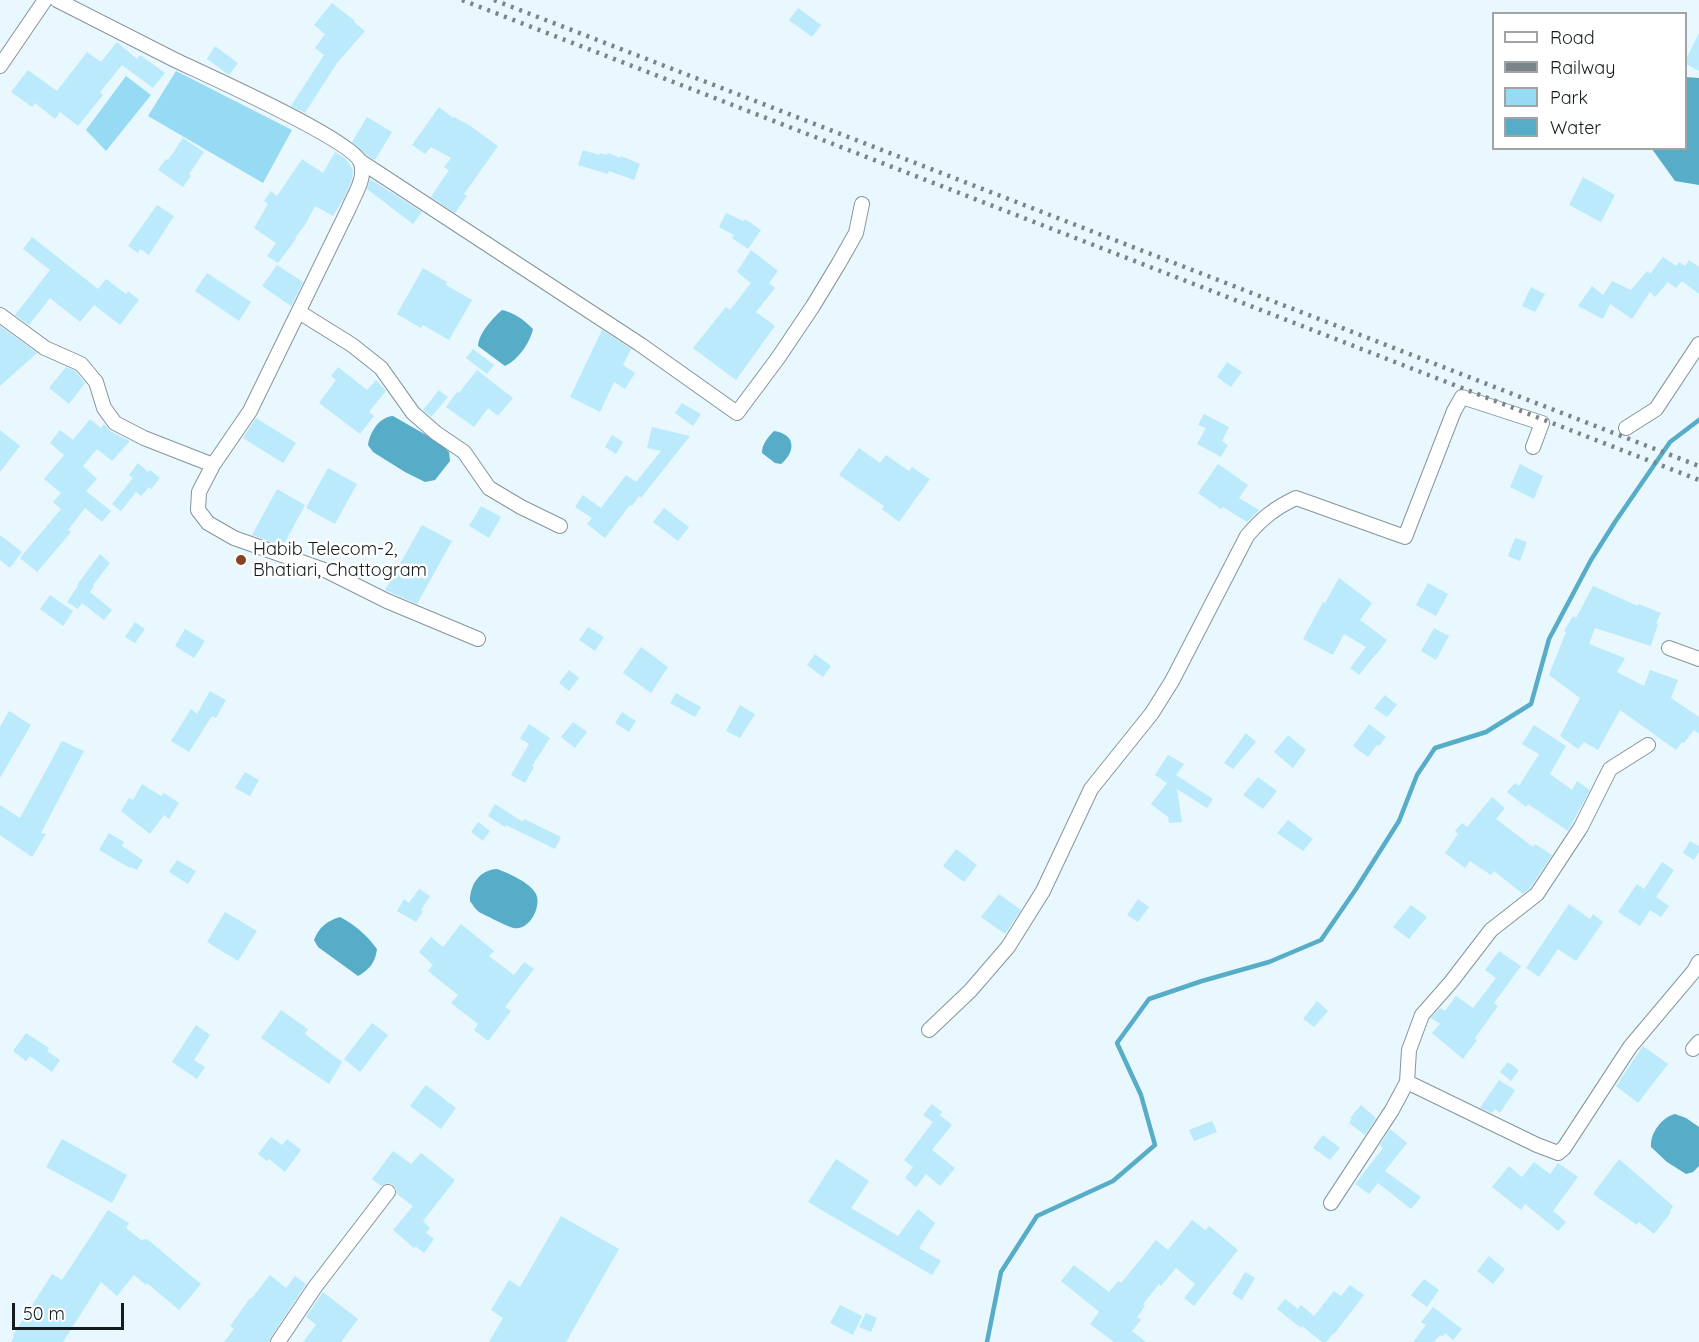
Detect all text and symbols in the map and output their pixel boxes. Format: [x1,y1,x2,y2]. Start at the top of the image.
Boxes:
legend [1492,12,1687,150]
text: Road [1550,26,1595,49]
text: Railway [1550,56,1616,79]
text: Park [1550,86,1588,109]
text: Water [1550,116,1601,139]
place label: Habib Telecom-2, Bhatiari, Chattogram [253,539,427,582]
marker: Habib Telecom-2, Bhatiari, Chattogram [234,553,248,567]
scale bar [15,1291,128,1329]
text: 50 m [23,1302,65,1325]

